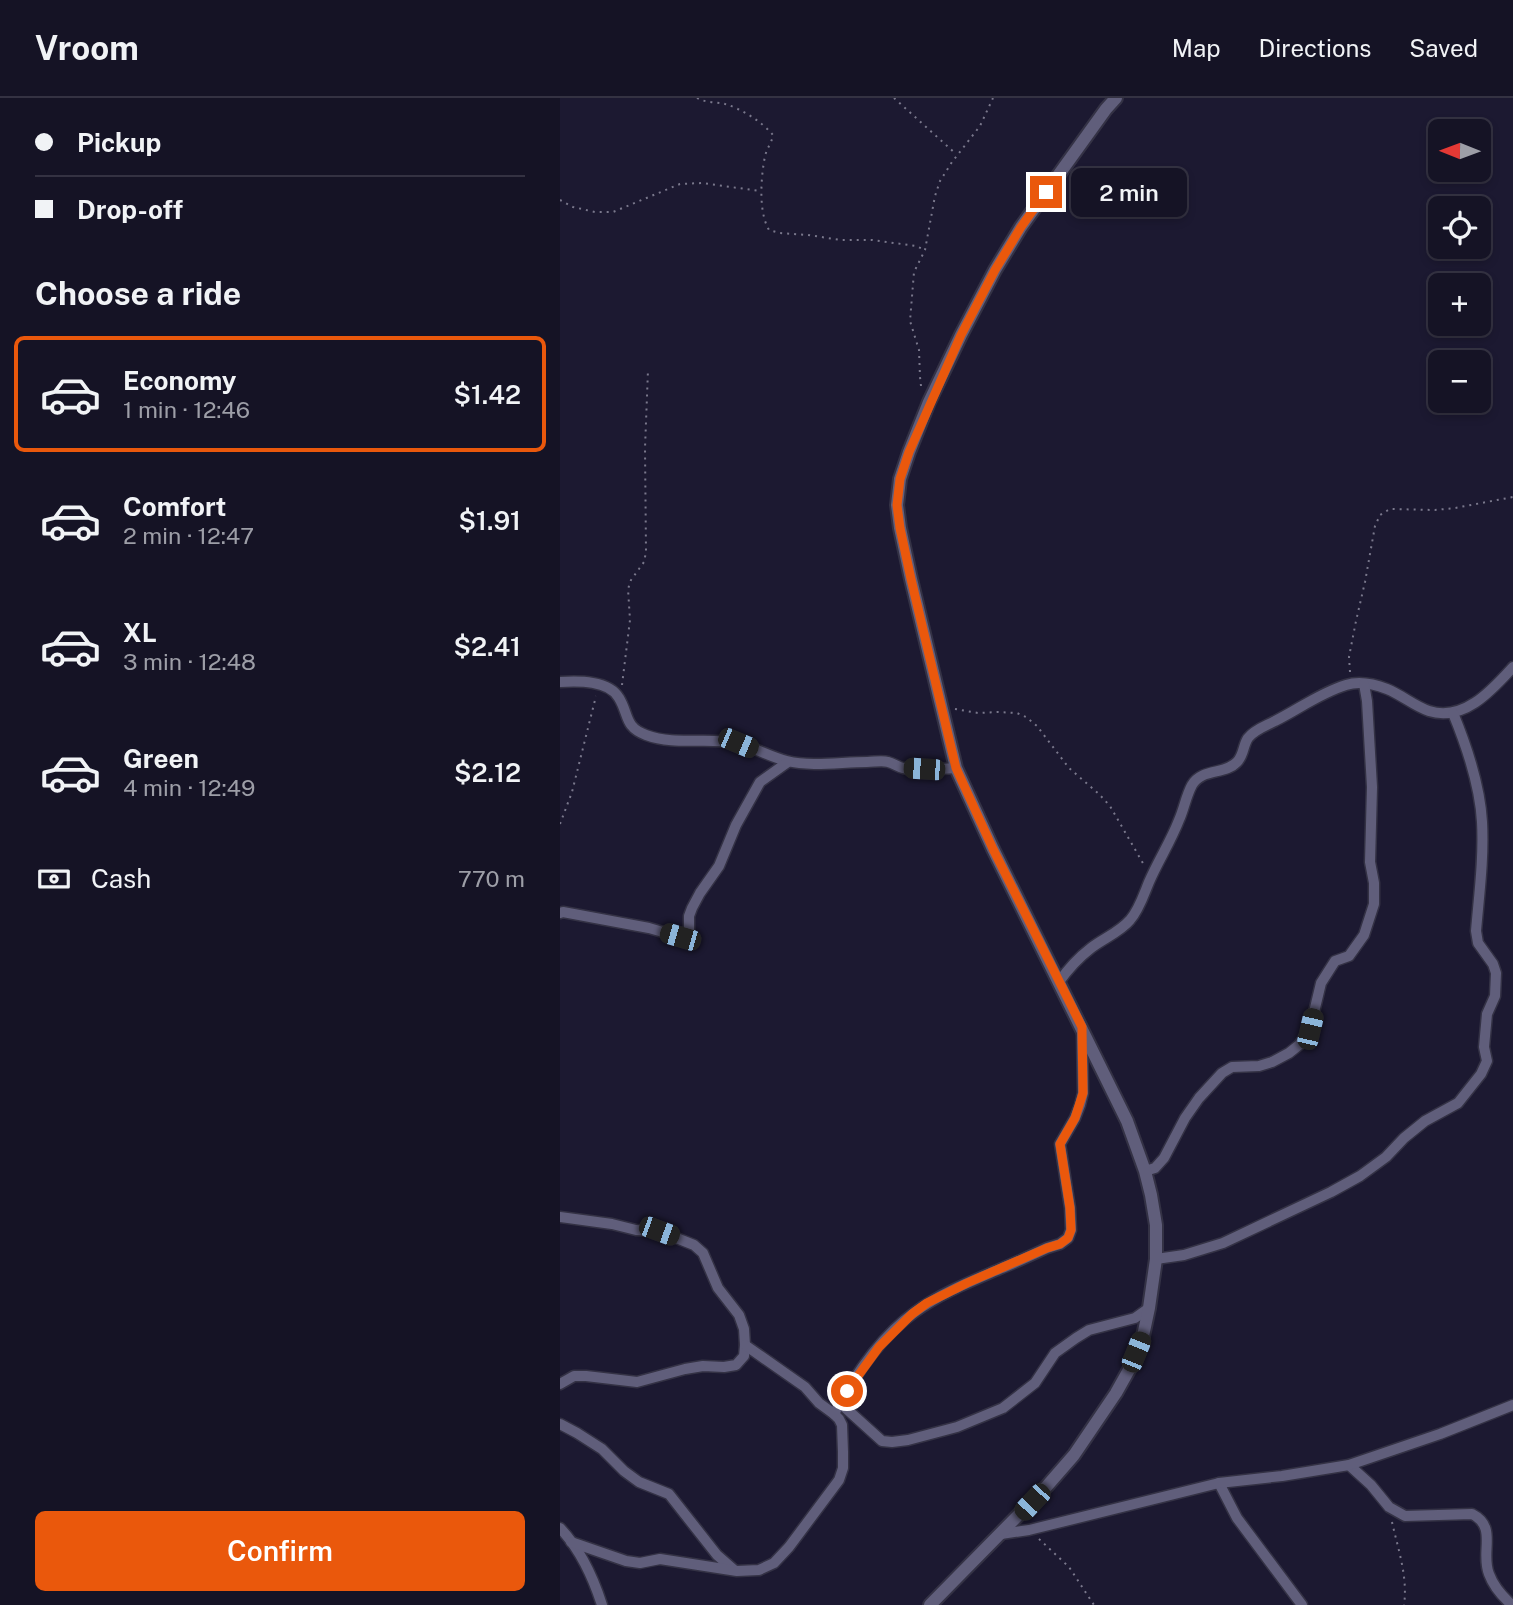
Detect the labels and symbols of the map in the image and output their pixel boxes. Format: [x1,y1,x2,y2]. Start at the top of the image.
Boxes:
north arrow [1428,119,1491,182]
callout: 2 min [1070,168,1186,217]
route end [1030,176,1062,208]
car [715,725,762,761]
car [903,757,946,781]
car [657,921,704,953]
car [1296,1006,1325,1052]
car [636,1214,683,1248]
car [1119,1329,1154,1375]
route start [831,1375,863,1407]
car [1010,1479,1055,1525]

